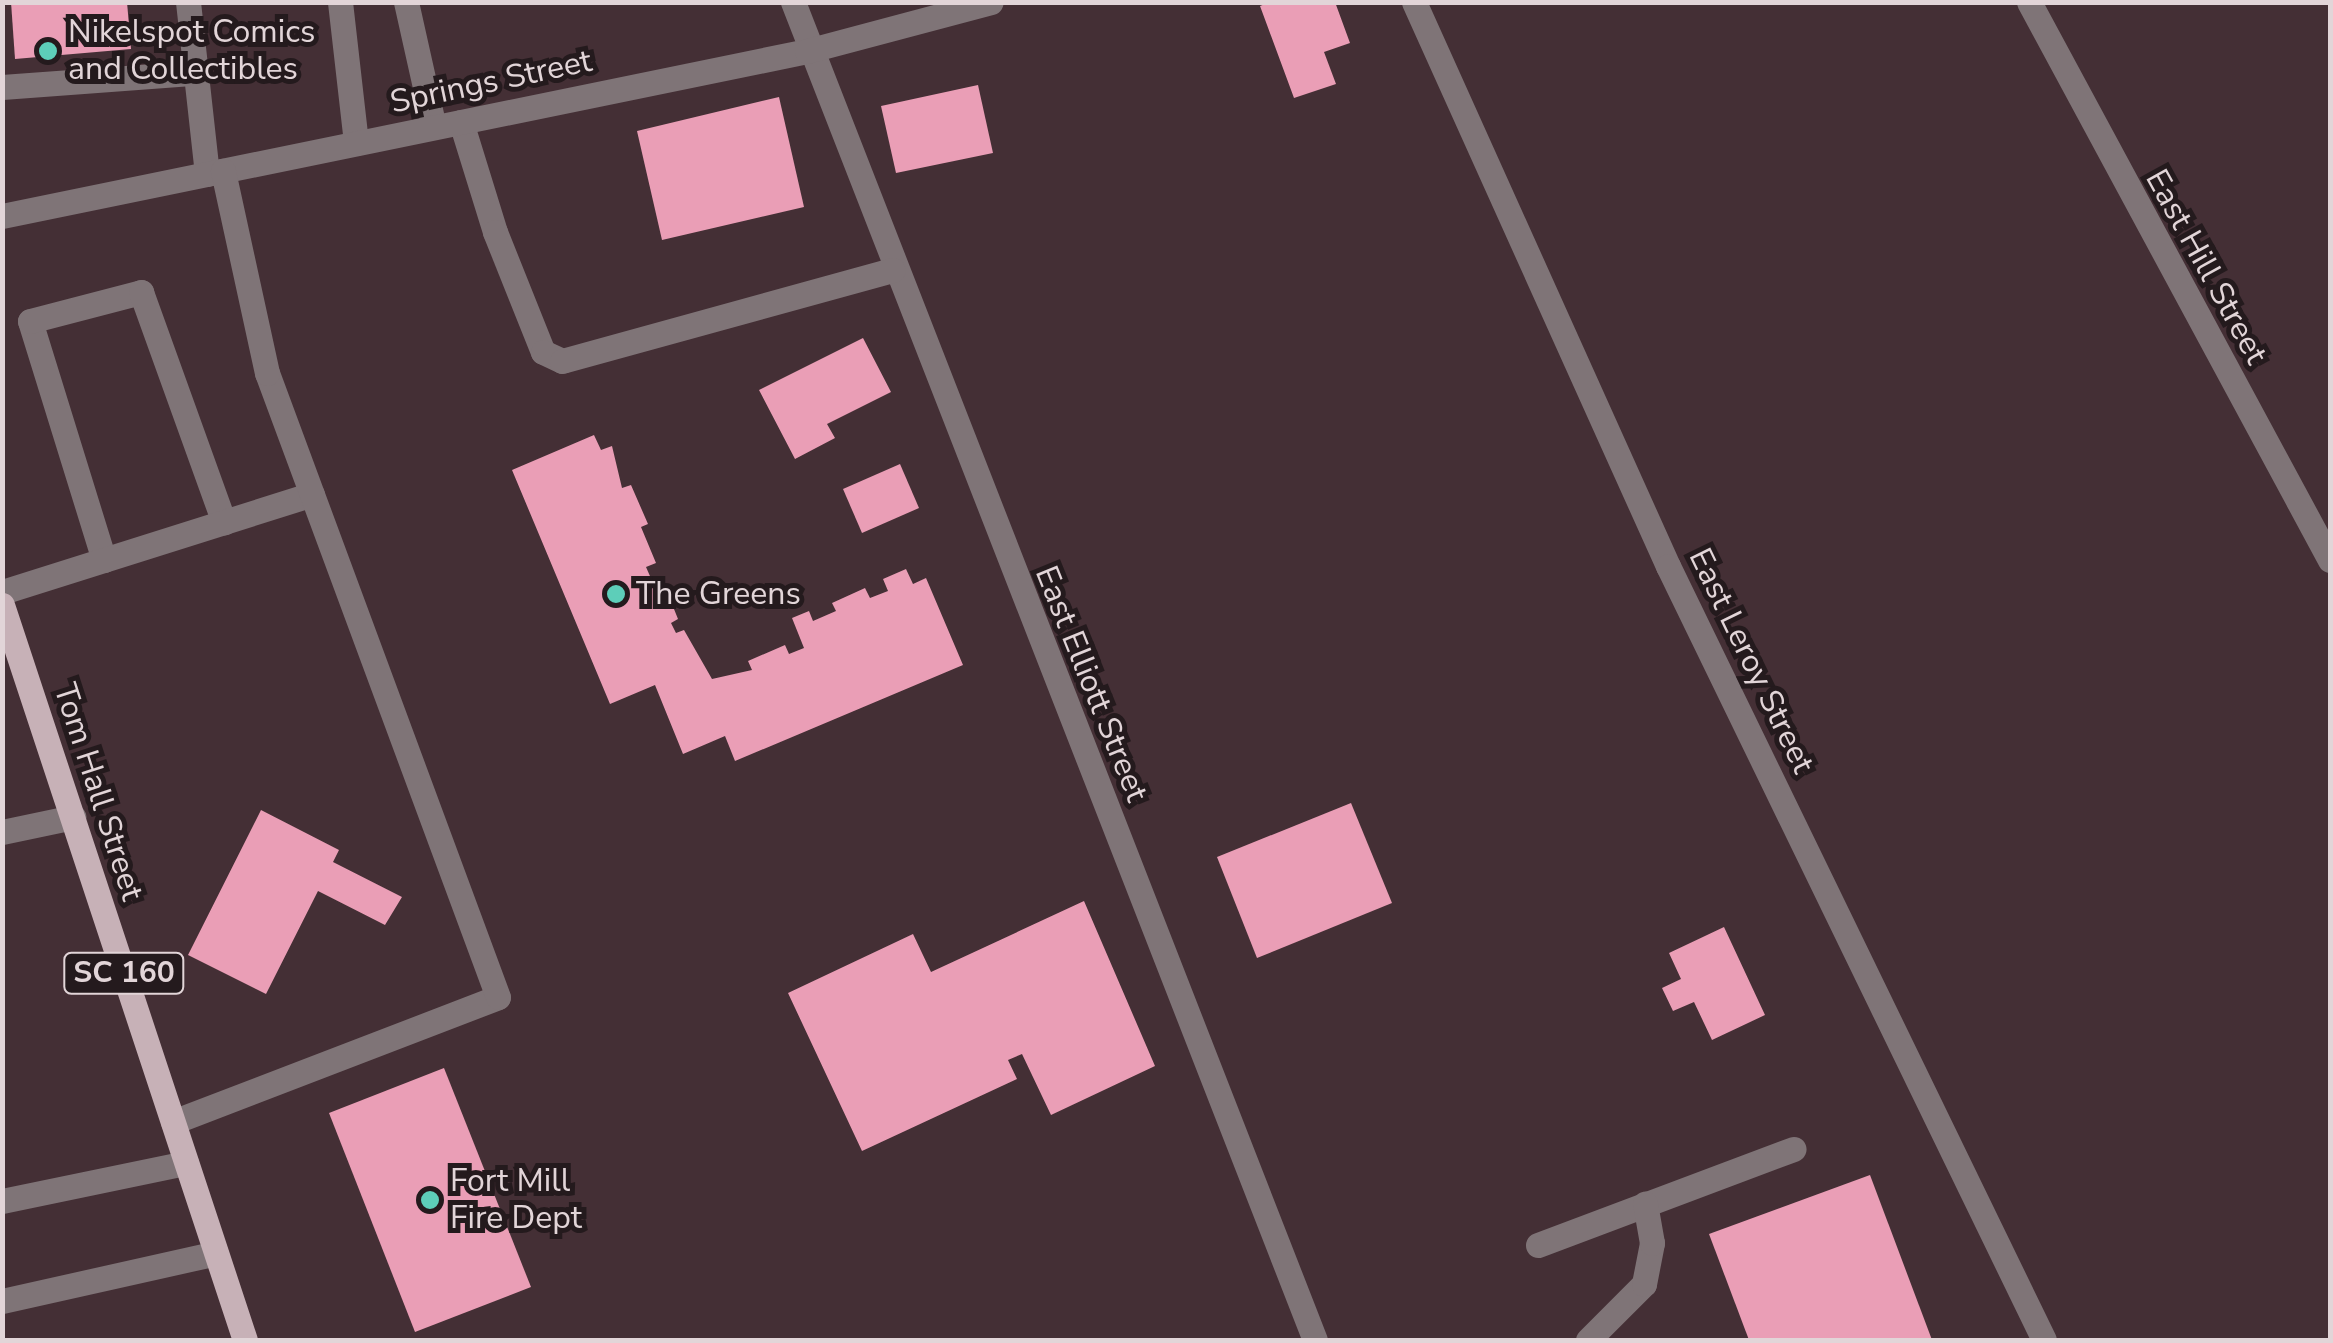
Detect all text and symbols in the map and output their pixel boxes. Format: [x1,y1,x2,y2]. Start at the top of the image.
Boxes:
place label: Nikelspot Comics and Collectibles [68,14,315,89]
marker: Nikelspot Comics and Collectibles [37,40,59,62]
street label: Springs Street [387,42,595,122]
street label: East Hill Street [2137,163,2275,371]
street label: East Leroy Street [1680,542,1822,780]
street label: East Elliott Street [1026,561,1156,807]
place label: The Greens [636,575,801,613]
marker: The Greens [605,583,627,605]
street label: Tom Hall Street [45,679,151,905]
road number: SC 160 [62,948,186,998]
place label: Fort Mill Fire Dept [450,1163,582,1238]
marker: Fort Mill Fire Dept [419,1189,441,1211]

